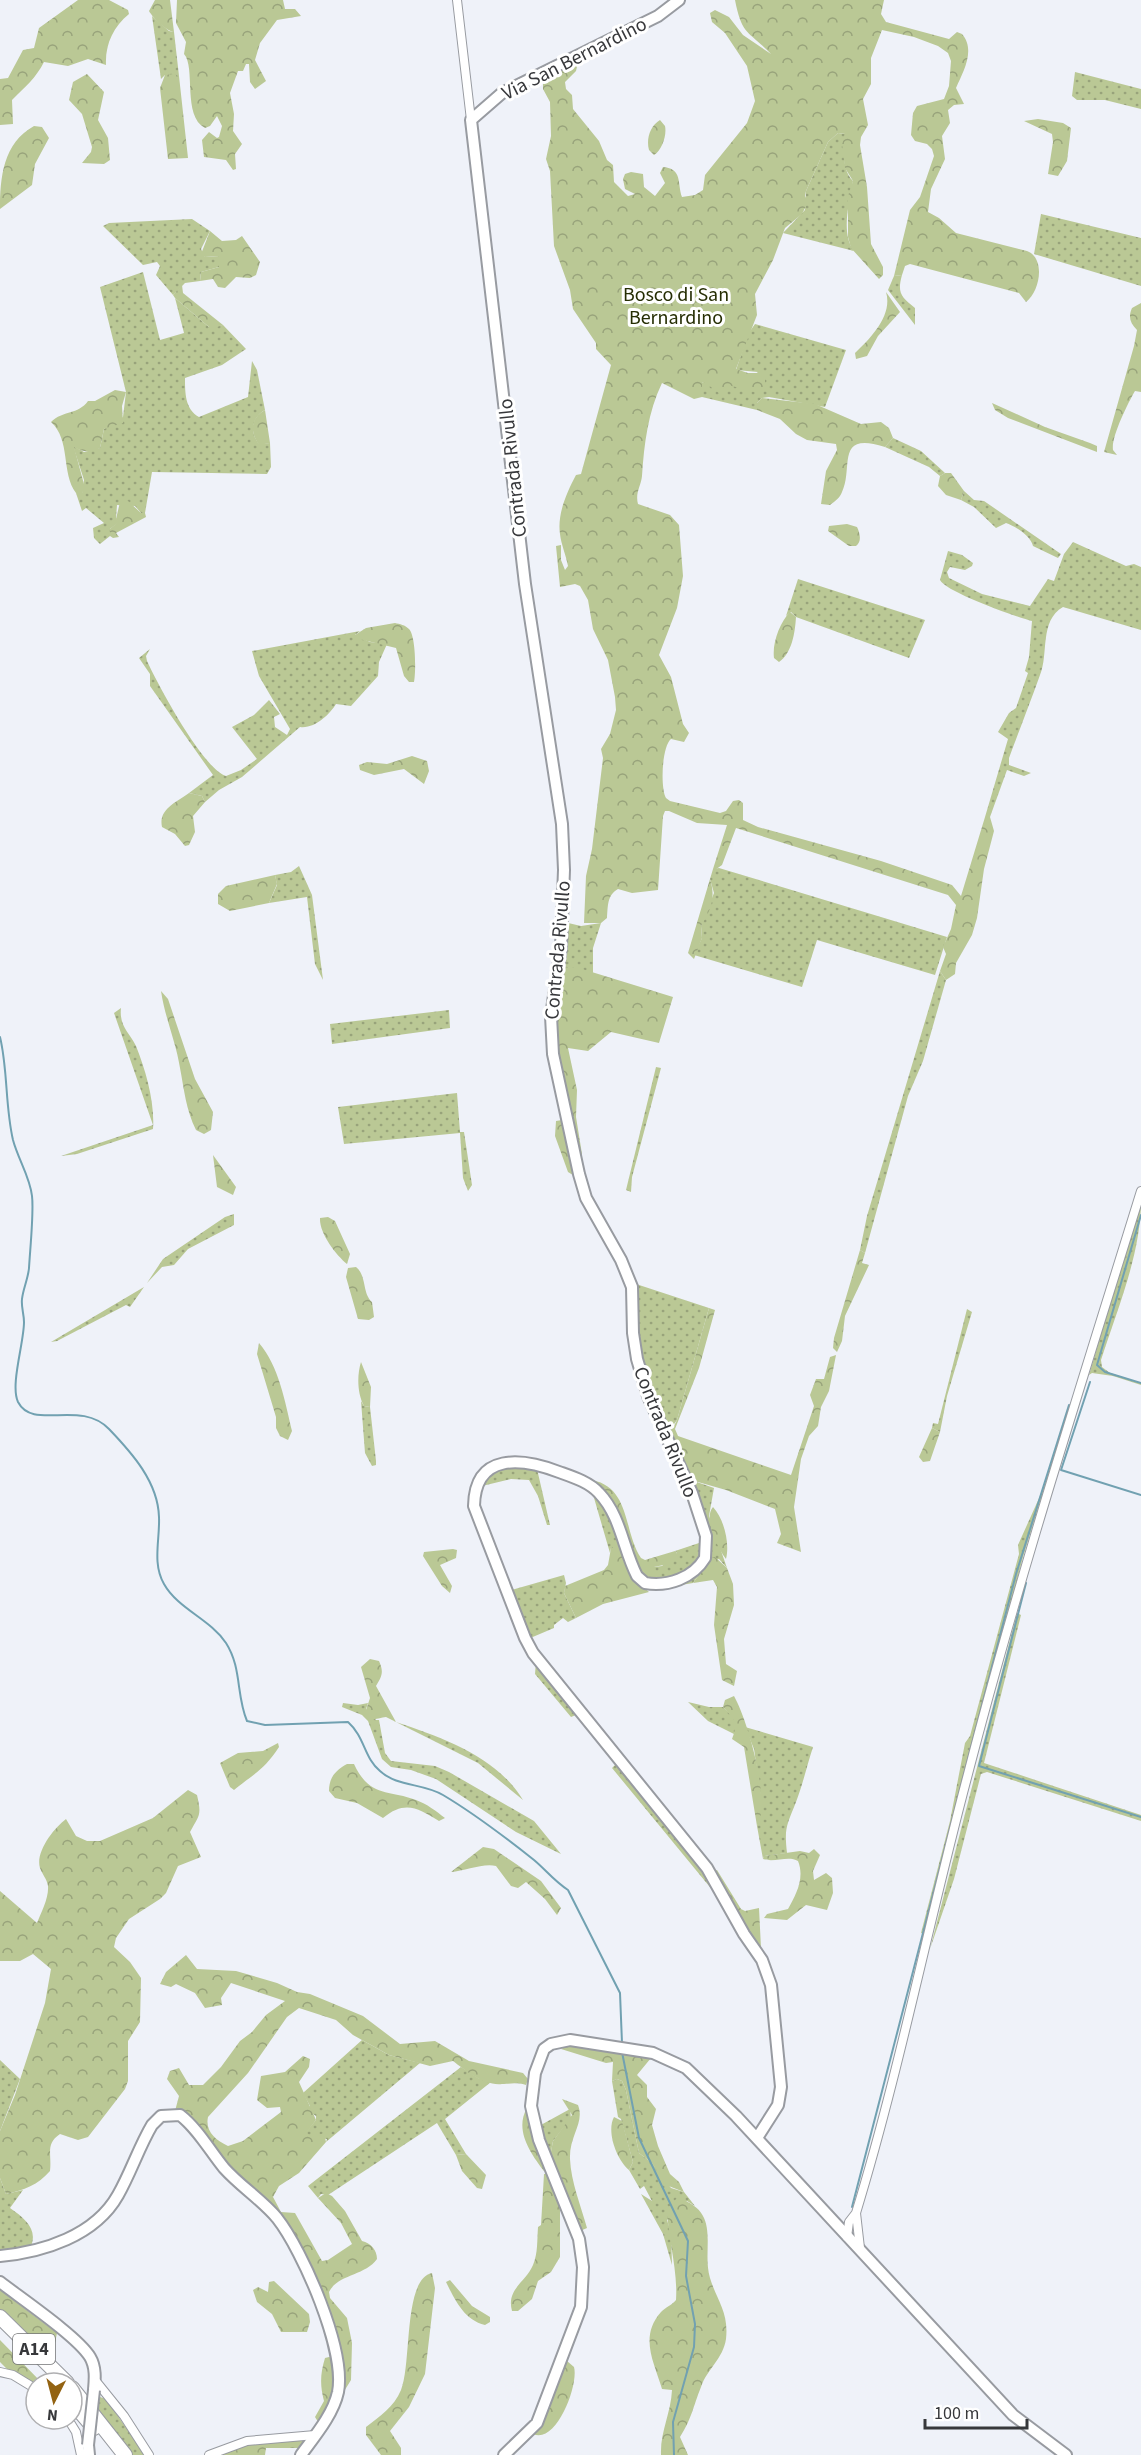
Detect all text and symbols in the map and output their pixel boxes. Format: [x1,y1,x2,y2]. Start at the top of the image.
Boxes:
street label: Via San Bernardino [497,10,652,107]
park label: Bosco di San Bernardino [623,281,729,332]
street label: Contrada Rivullo [492,397,534,539]
street label: Contrada Rivullo [538,880,578,1021]
street label: Contrada Rivullo [626,1363,704,1502]
road number: A14 [13,2334,55,2364]
north arrow [24,2371,84,2431]
scale bar [925,2392,1027,2430]
text: 100 m [934,2401,979,2426]
text: N [46,2403,59,2426]

